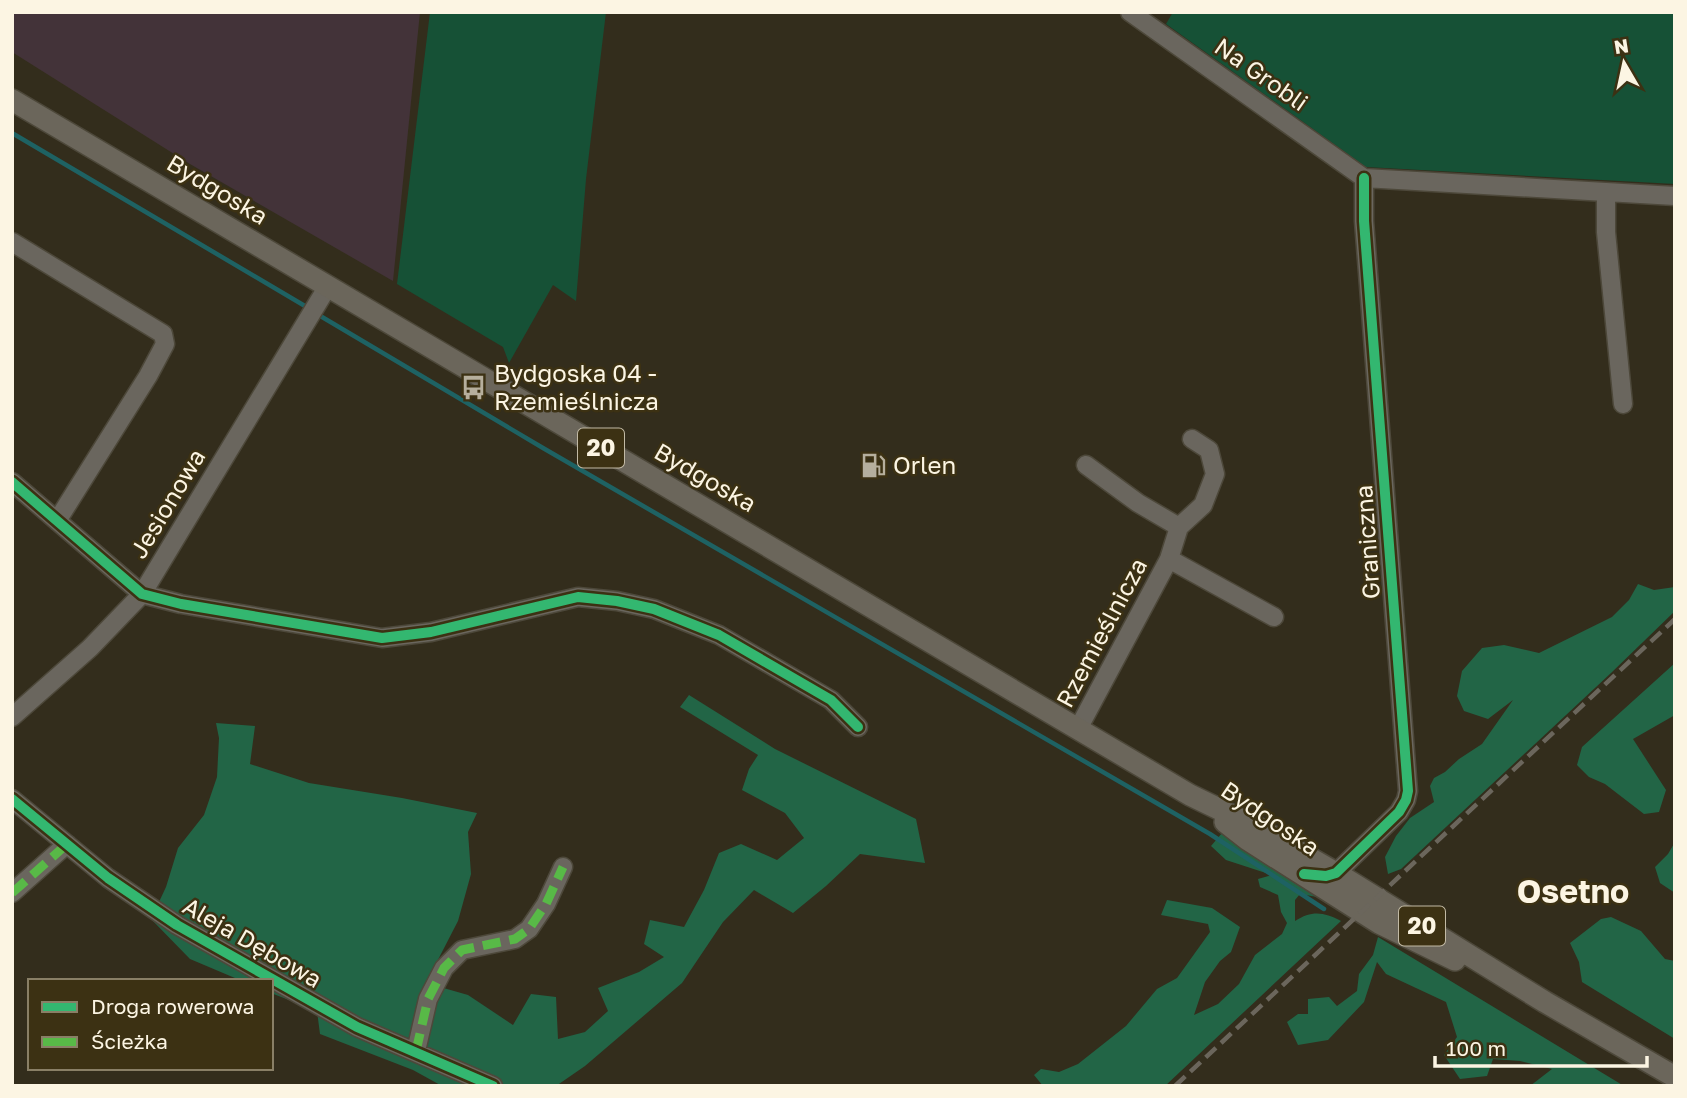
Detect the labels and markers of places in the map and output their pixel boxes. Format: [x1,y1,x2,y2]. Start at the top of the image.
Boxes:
place label: Bydgoska 04 - Rzemieślnicza [494,358,659,415]
bus stop icon: Bydgoska 04 - Rzemieślnicza [460,374,488,402]
place label: Orlen [893,450,956,479]
fuel station icon: Orlen [859,452,887,480]

